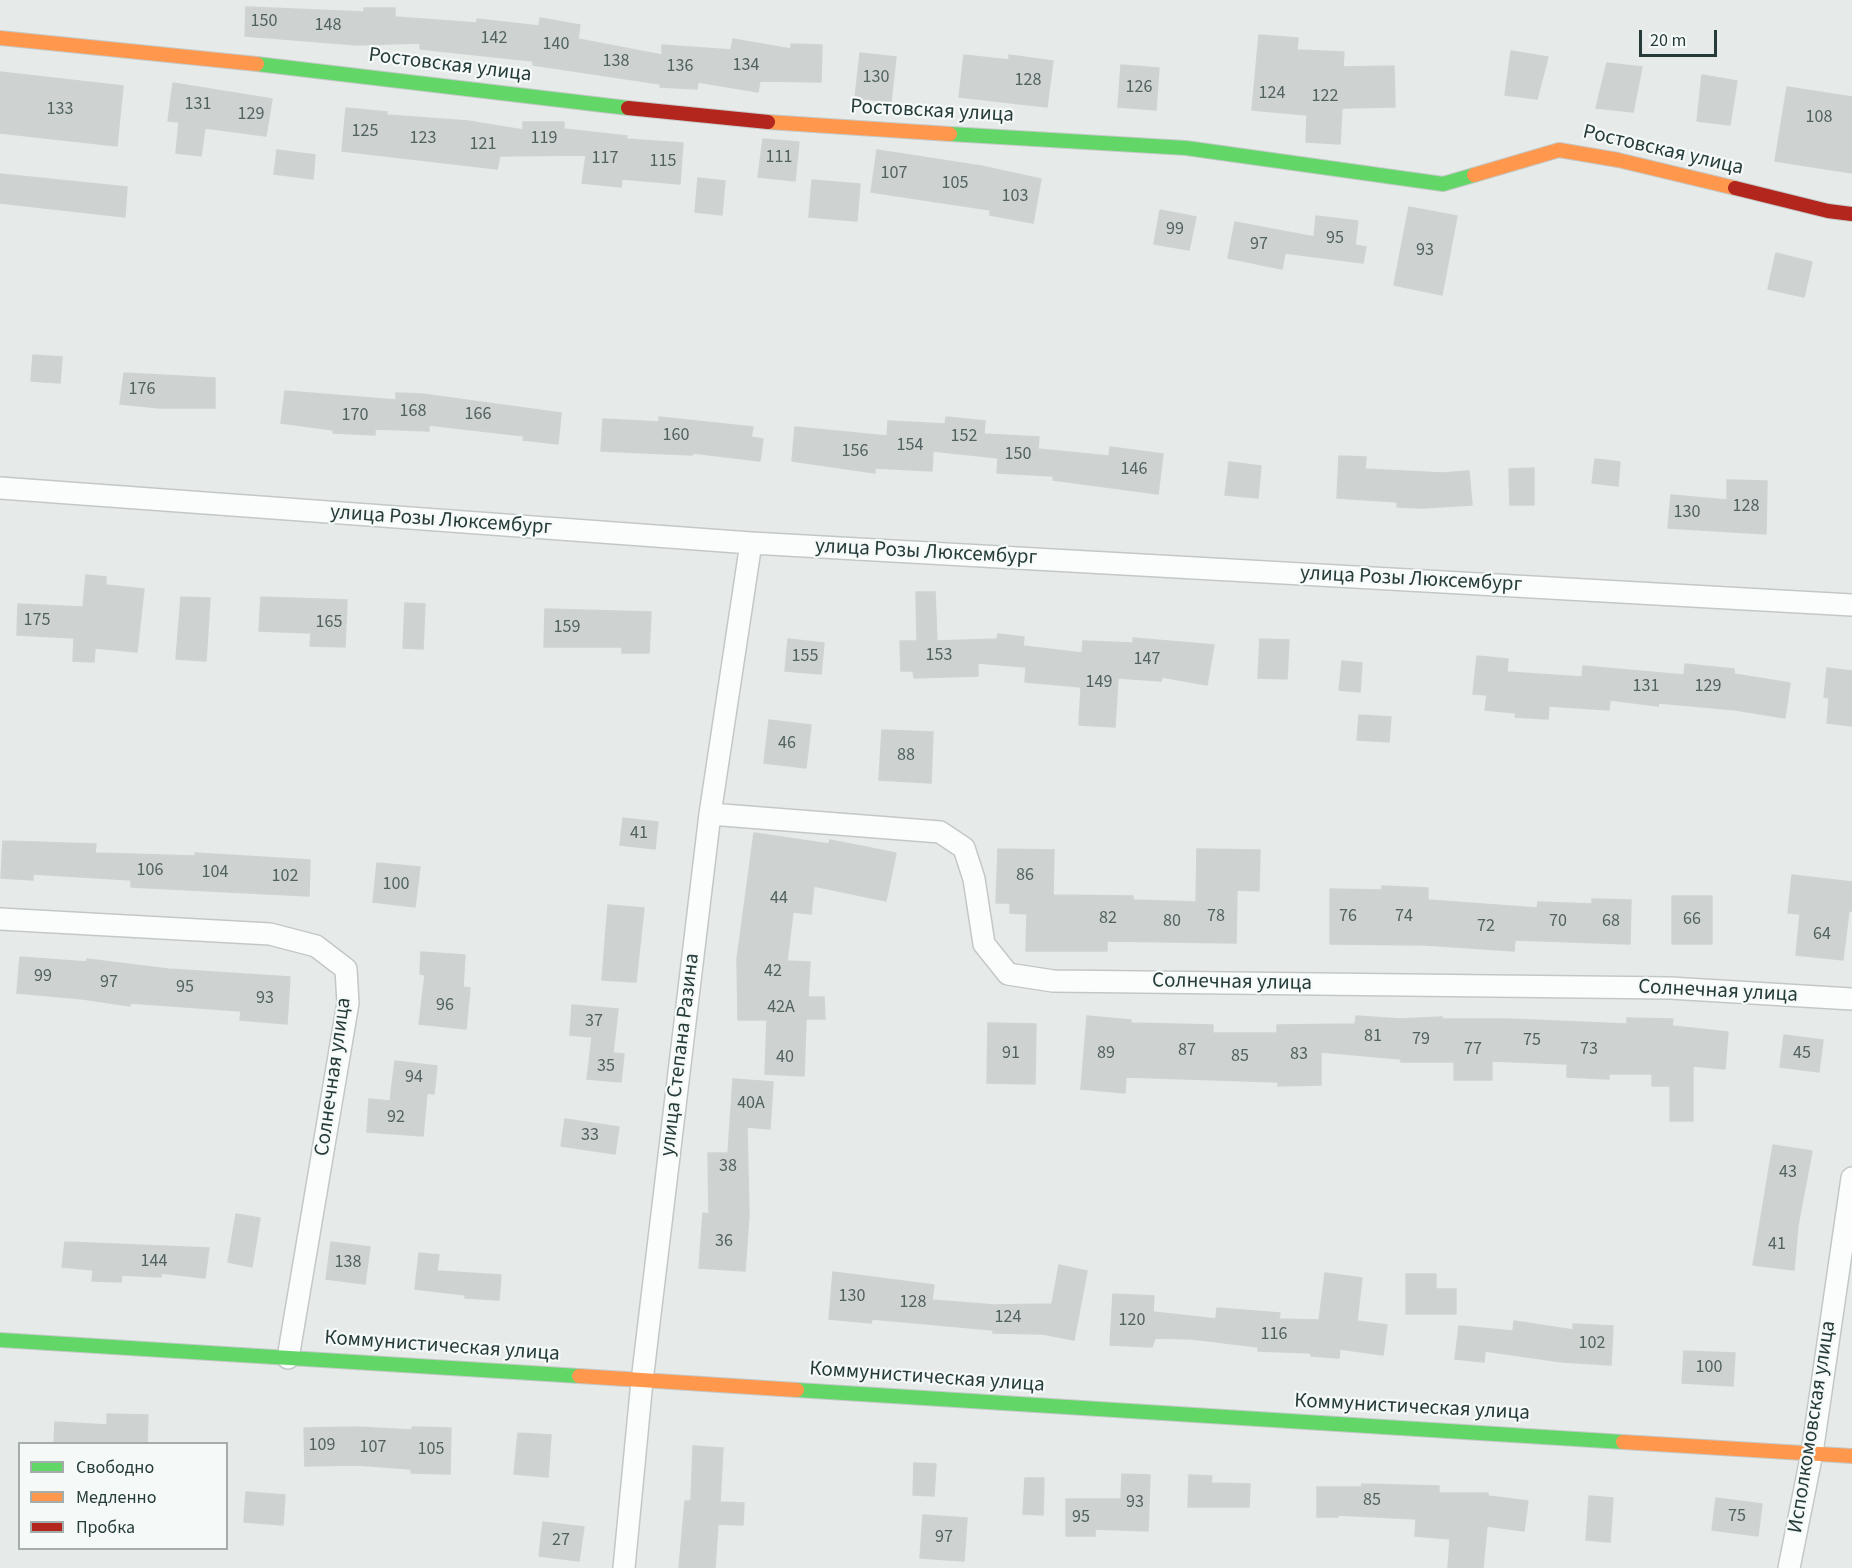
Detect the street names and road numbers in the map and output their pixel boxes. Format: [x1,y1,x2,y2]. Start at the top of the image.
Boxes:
street label: Ростовская улица [367,44,533,88]
street label: Ростовская улица [849,95,1015,129]
street label: Ростовская улица [1580,120,1746,182]
street label: улица Розы Люксембург [329,501,553,541]
street label: улица Розы Люксембург [814,535,1038,571]
street label: улица Розы Люксембург [1299,562,1523,598]
street label: улица Степана Разина [656,952,706,1158]
street label: Солнечная улица [1152,969,1312,997]
street label: Солнечная улица [1637,975,1799,1009]
street label: Солнечная улица [310,996,358,1158]
street label: Исполкомовская улица [1784,1319,1842,1535]
street label: Коммунистическая улица [323,1326,561,1368]
street label: Коммунистическая улица [808,1357,1046,1399]
street label: Коммунистическая улица [1294,1389,1530,1427]

